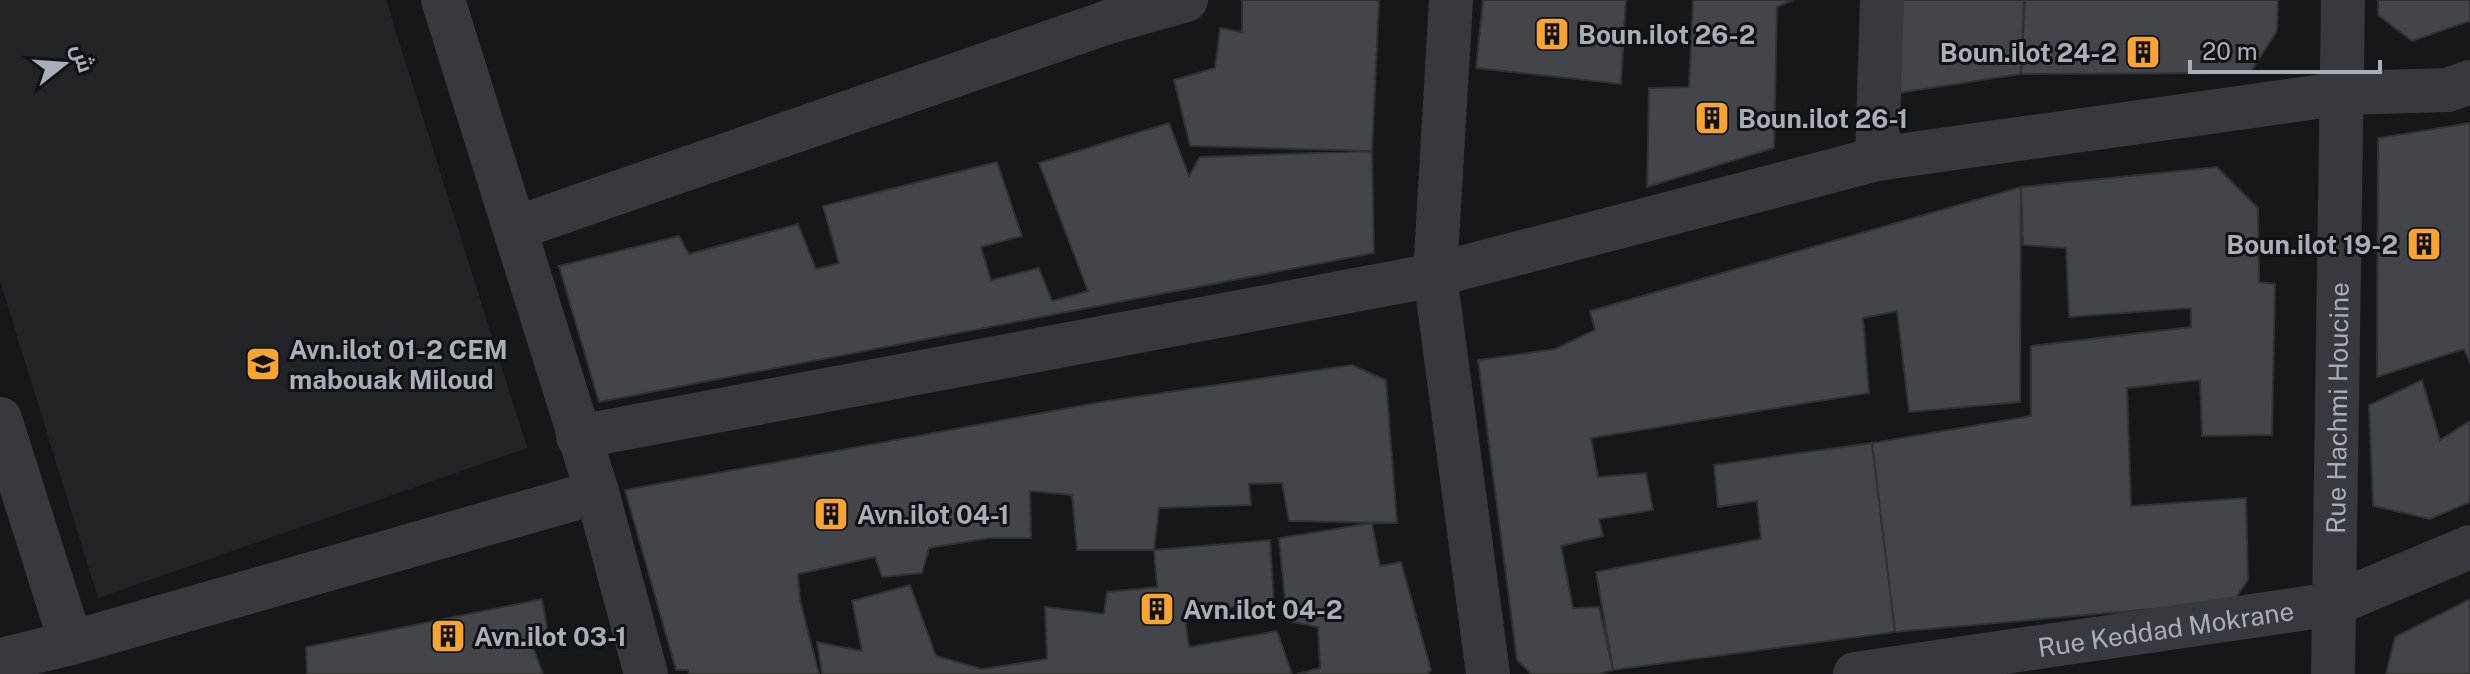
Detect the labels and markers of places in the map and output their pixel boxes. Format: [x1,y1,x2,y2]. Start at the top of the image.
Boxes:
building icon: Boun.ilot 26-2 [1533,15,1571,53]
place label: Boun.ilot 26-2 [1578,19,1755,50]
building icon: Boun.ilot 24-2 [2124,33,2162,71]
place label: Boun.ilot 24-2 [1940,37,2117,68]
building icon: Boun.ilot 26-1 [1693,99,1731,137]
place label: Boun.ilot 26-1 [1738,103,1908,134]
building icon: Boun.ilot 19-2 [2405,225,2443,263]
place label: Boun.ilot 19-2 [2226,229,2398,260]
place label: Avn.ilot 01-2 CEM mabouak Miloud [289,334,508,395]
school or university icon: Avn.ilot 01-2 CEM mabouak Miloud [244,345,282,383]
building icon: Avn.ilot 04-1 [812,495,850,533]
place label: Avn.ilot 04-1 [857,499,1009,530]
building icon: Avn.ilot 04-2 [1138,590,1176,628]
place label: Avn.ilot 04-2 [1183,594,1342,625]
building icon: Avn.ilot 03-1 [429,617,467,655]
place label: Avn.ilot 03-1 [474,621,627,652]

